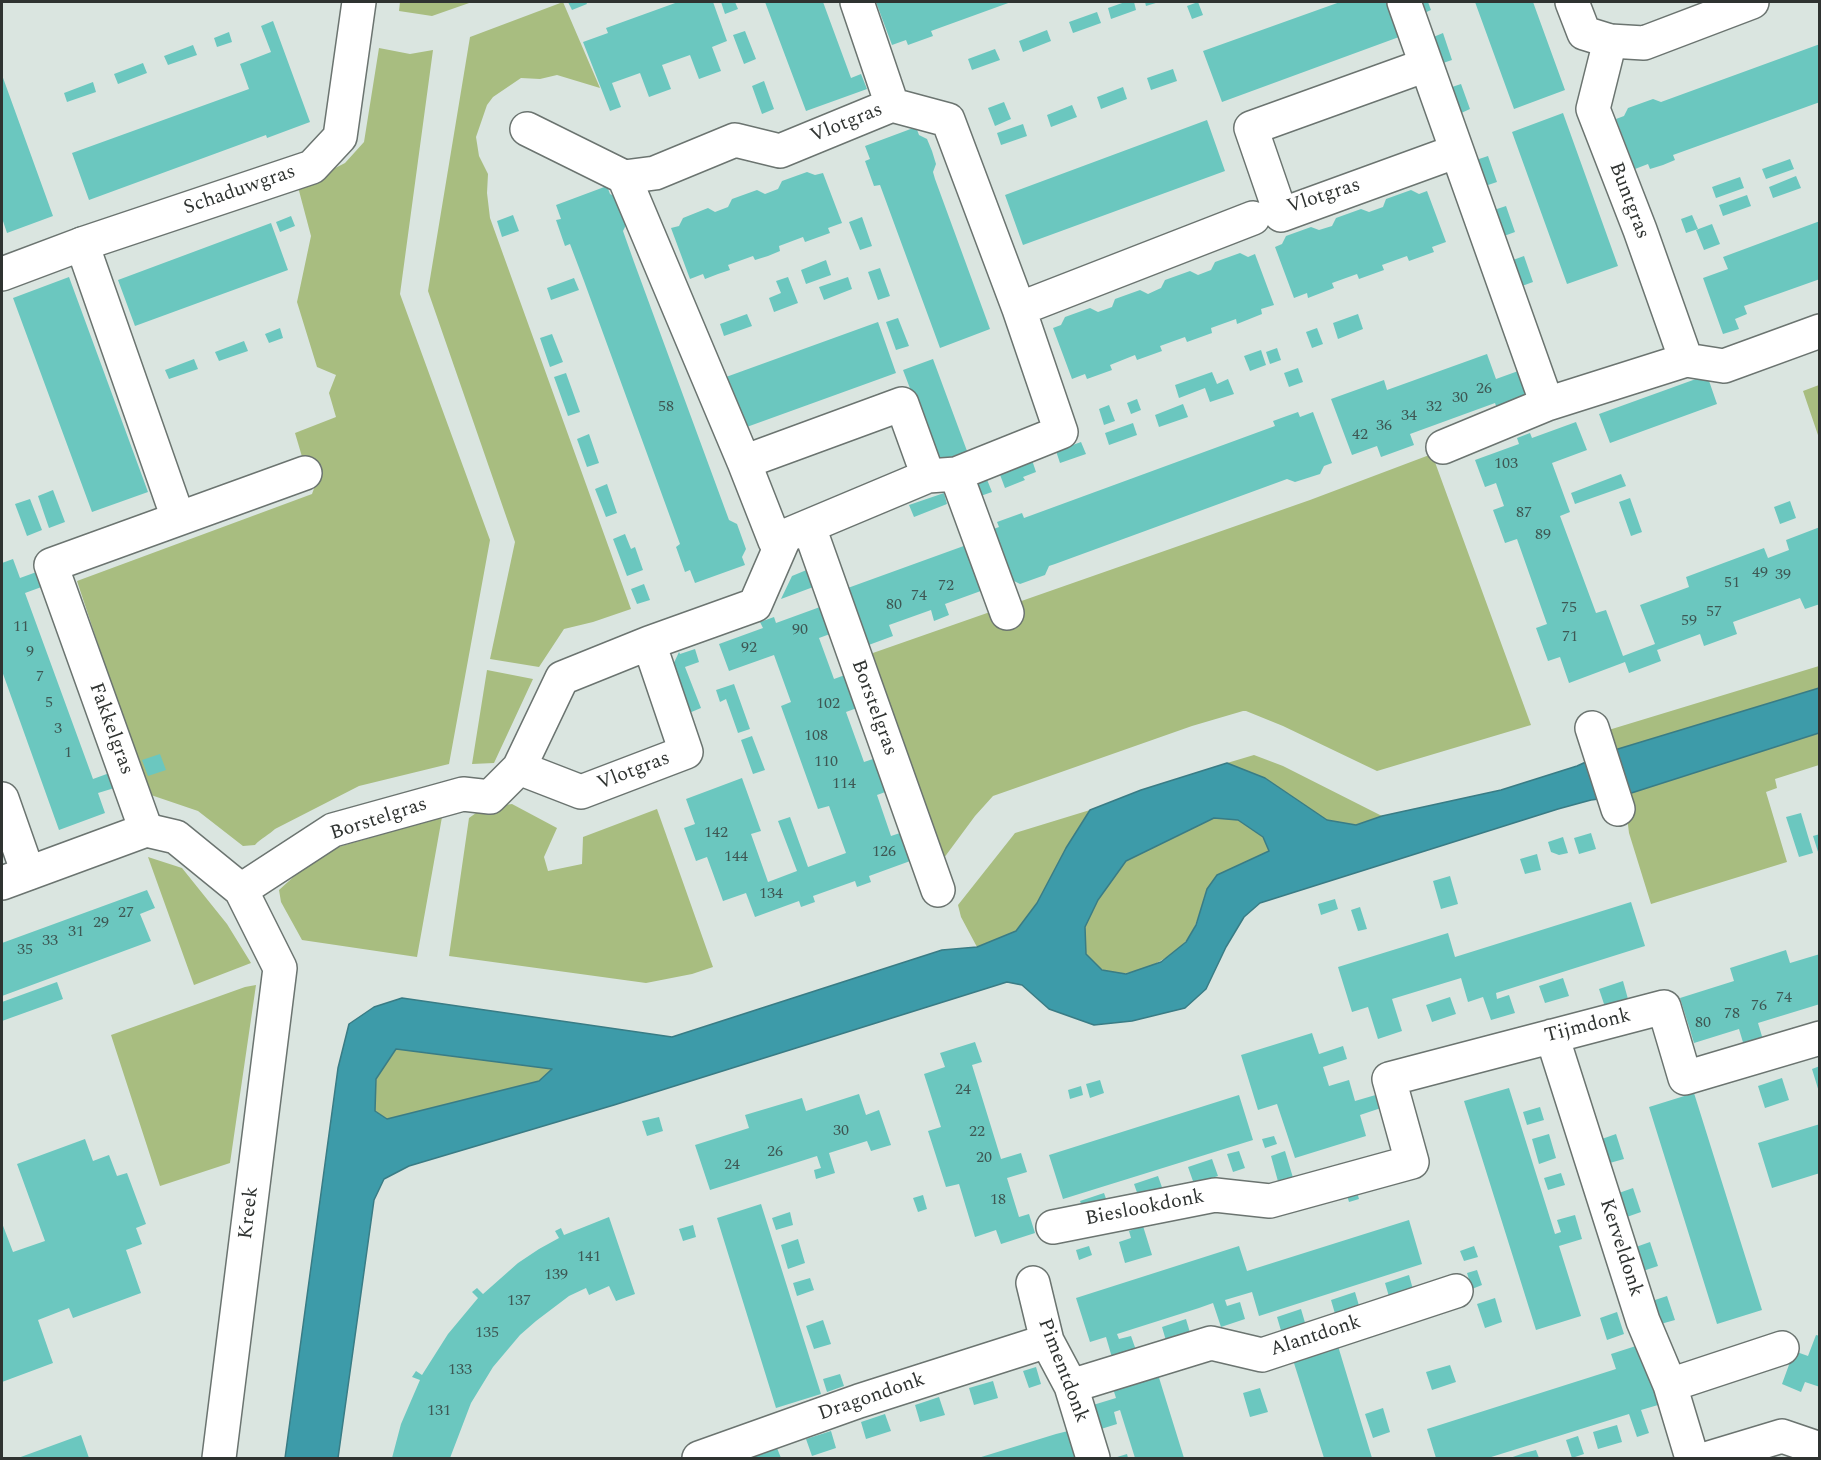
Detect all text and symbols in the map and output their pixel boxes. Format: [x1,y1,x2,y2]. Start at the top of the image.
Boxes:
street label: Vlotgras [807,99,887,149]
street label: Buntgras [1602,159,1654,243]
street label: Schaduwgras [181,161,299,221]
street label: Vlotgras [1284,174,1364,220]
house number: 26 [1476,380,1492,400]
house number: 30 [1452,389,1468,409]
house number: 58 [658,398,674,418]
house number: 32 [1426,398,1442,418]
house number: 34 [1401,407,1417,427]
house number: 36 [1376,417,1392,437]
house number: 42 [1352,426,1368,446]
house number: 103 [1494,455,1518,475]
house number: 87 [1516,504,1532,524]
house number: 89 [1535,526,1551,546]
house number: 49 [1752,564,1768,584]
house number: 39 [1775,566,1791,586]
house number: 51 [1724,574,1740,594]
house number: 72 [938,577,954,597]
house number: 74 [911,587,927,607]
house number: 80 [886,596,902,616]
house number: 75 [1561,599,1577,619]
house number: 57 [1706,603,1722,623]
house number: 59 [1681,612,1697,632]
house number: 11 [13,618,29,638]
house number: 90 [792,621,808,641]
house number: 71 [1562,628,1578,648]
house number: 92 [741,639,757,659]
house number: 9 [26,643,34,663]
street label: Borstelgras [845,657,901,759]
house number: 7 [36,668,44,688]
street label: Fakkelgras [82,680,138,778]
house number: 5 [45,694,53,714]
house number: 102 [816,695,840,715]
house number: 3 [54,720,62,740]
house number: 108 [804,727,828,747]
house number: 1 [64,744,72,764]
street label: Vlotgras [594,747,674,797]
house number: 110 [814,753,838,773]
house number: 114 [832,775,856,795]
street label: Borstelgras [328,793,430,847]
house number: 142 [704,824,728,844]
house number: 126 [872,843,896,863]
house number: 144 [724,848,748,868]
house number: 134 [759,885,783,905]
house number: 27 [118,904,134,924]
house number: 29 [93,914,109,934]
house number: 31 [68,923,84,943]
house number: 33 [42,932,58,952]
house number: 35 [17,941,33,961]
house number: 74 [1776,989,1792,1009]
house number: 76 [1751,997,1767,1017]
street label: Tijmdonk [1542,1005,1634,1049]
house number: 78 [1724,1005,1740,1025]
house number: 80 [1695,1014,1711,1034]
house number: 24 [955,1081,971,1101]
house number: 30 [833,1122,849,1142]
house number: 22 [969,1123,985,1143]
house number: 26 [767,1143,783,1163]
house number: 20 [976,1149,992,1169]
house number: 24 [724,1156,740,1176]
street label: Kreek [235,1185,265,1241]
street label: Bieslookdonk [1083,1186,1207,1232]
house number: 18 [990,1191,1006,1211]
street label: Kerveldonk [1593,1196,1647,1300]
house number: 141 [577,1248,601,1268]
house number: 139 [544,1266,568,1286]
house number: 137 [507,1292,531,1312]
street label: Alantdonk [1268,1311,1364,1363]
street label: Pimentdonk [1031,1316,1093,1426]
house number: 135 [475,1324,499,1344]
house number: 133 [448,1361,472,1381]
street label: Dragondonk [815,1369,929,1427]
house number: 131 [427,1402,451,1422]

